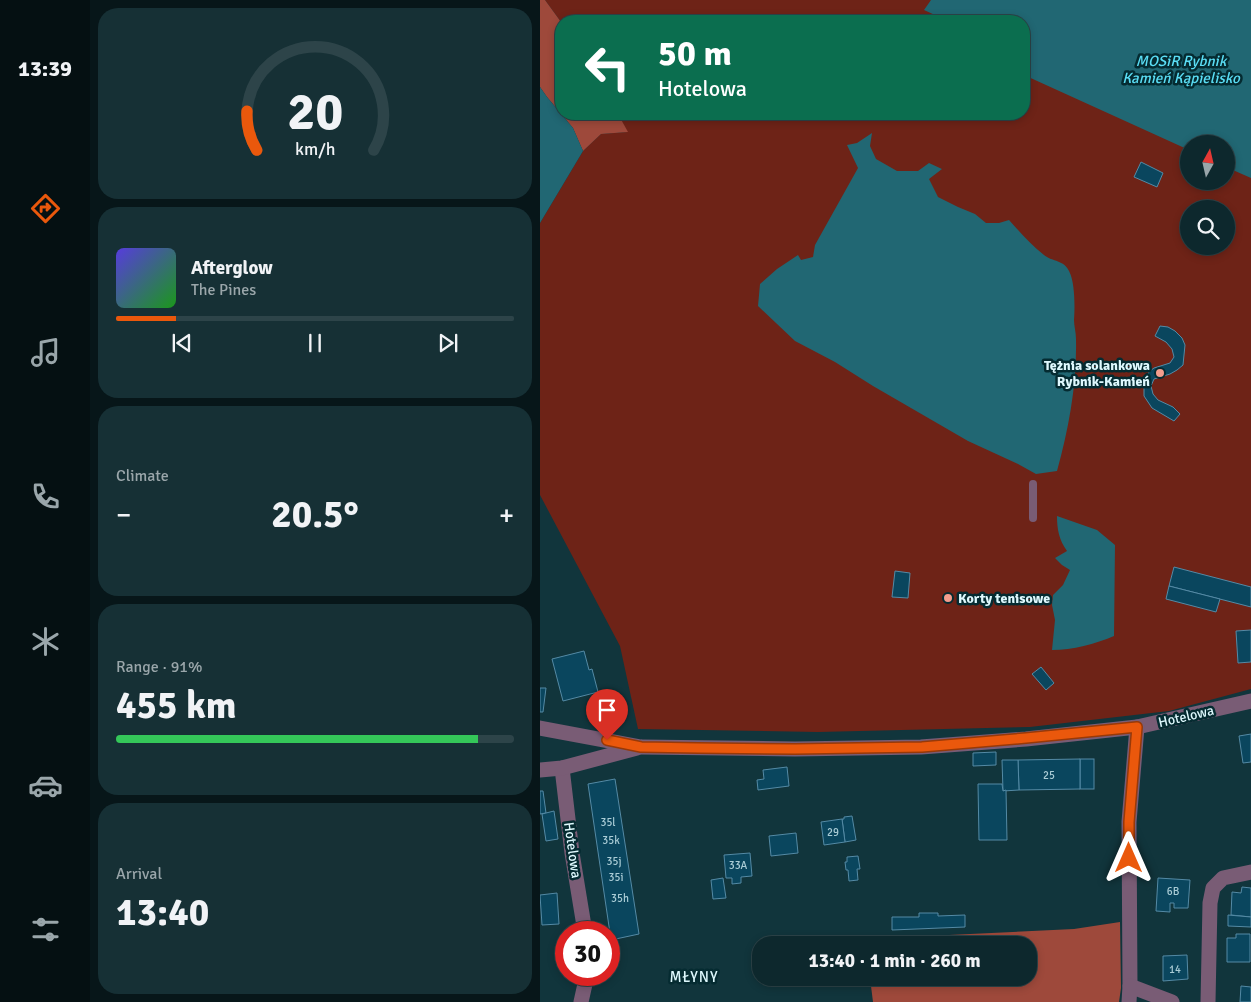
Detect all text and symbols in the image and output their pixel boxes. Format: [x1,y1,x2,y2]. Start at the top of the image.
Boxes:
text: 50 m [658,32,732,75]
icon: left [575,35,640,100]
water label: MOSiR Rybnik Kamień Kąpielisko [1122,52,1241,87]
text: 13:39 [18,55,72,82]
text: Hotelowa [658,75,747,102]
text: 20 [287,80,343,144]
north arrow [1180,135,1235,190]
map controls [1180,135,1235,255]
text: km/h [295,138,335,160]
icon: directions [28,191,63,226]
button: search [1180,200,1235,255]
text: Afterglow [191,256,273,280]
text: The Pines [191,280,256,300]
icon: previous [168,329,196,357]
icon: pause [301,329,329,357]
icon: next [434,329,462,357]
icon: music [28,335,63,370]
place label: Tężnia solankowa Rybnik-Kamień [1044,357,1150,390]
marker: Tężnia solankowa Rybnik-Kamień [1154,367,1166,379]
text: Climate [116,466,169,486]
icon: phone [28,479,63,514]
text: 20.5° [271,491,359,538]
text: − [116,498,131,532]
text: + [499,498,514,532]
place label: Korty tenisowe [958,590,1050,607]
marker: Korty tenisowe [942,592,954,604]
icon: climate [28,624,63,659]
text: Range · 91% [116,657,202,677]
text: 455 km [116,682,237,729]
pin [586,689,628,740]
icon: arrive [593,696,621,724]
street label: Hotelowa [1157,702,1216,731]
icon: car [28,768,63,803]
house number: 25 [1043,769,1055,782]
house number: 35l [600,816,616,829]
street label: Hotelowa [560,821,585,879]
house number: 29 [827,826,839,839]
position arrow [1102,831,1154,883]
house number: 35k [602,834,620,847]
house number: 35j [607,855,621,868]
house number: 33A [729,859,748,872]
text: Arrival [116,864,162,884]
house number: 35i [609,871,623,884]
house number: 6B [1167,885,1180,898]
text: 13:40 [116,889,209,936]
house number: 35h [611,892,629,905]
icon: filters [28,912,63,947]
speed limit sign: 30 [555,921,620,986]
text: 13:40 · 1 min · 260 m [808,949,981,973]
house number: 14 [1169,963,1181,976]
district label: MŁYNY [669,968,719,986]

